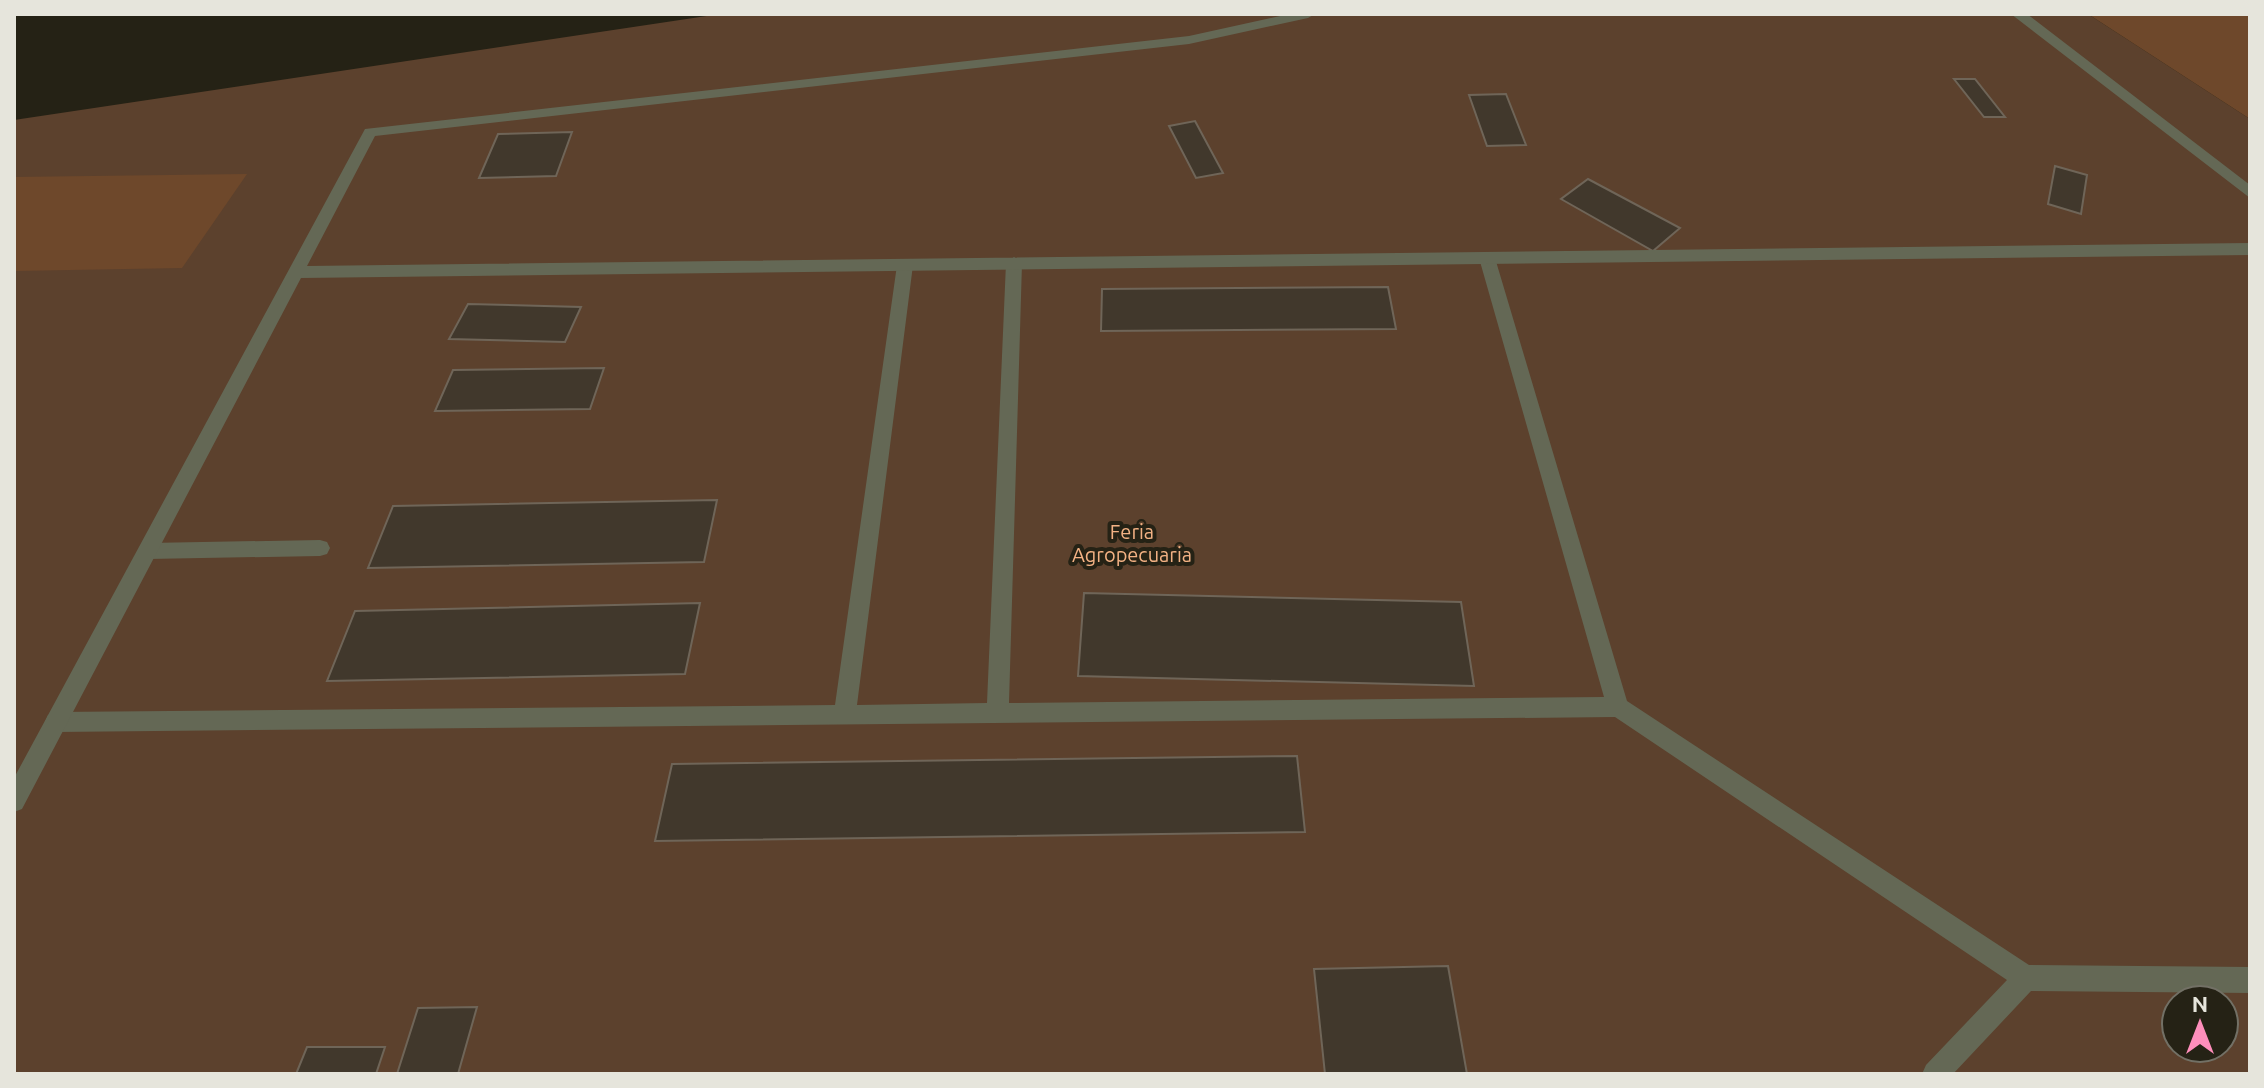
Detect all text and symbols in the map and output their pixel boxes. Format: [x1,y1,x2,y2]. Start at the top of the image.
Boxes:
park label: Feria Agropecuaria [1072,520,1192,566]
north arrow [2160,984,2240,1064]
text: N [2192,991,2208,1016]

